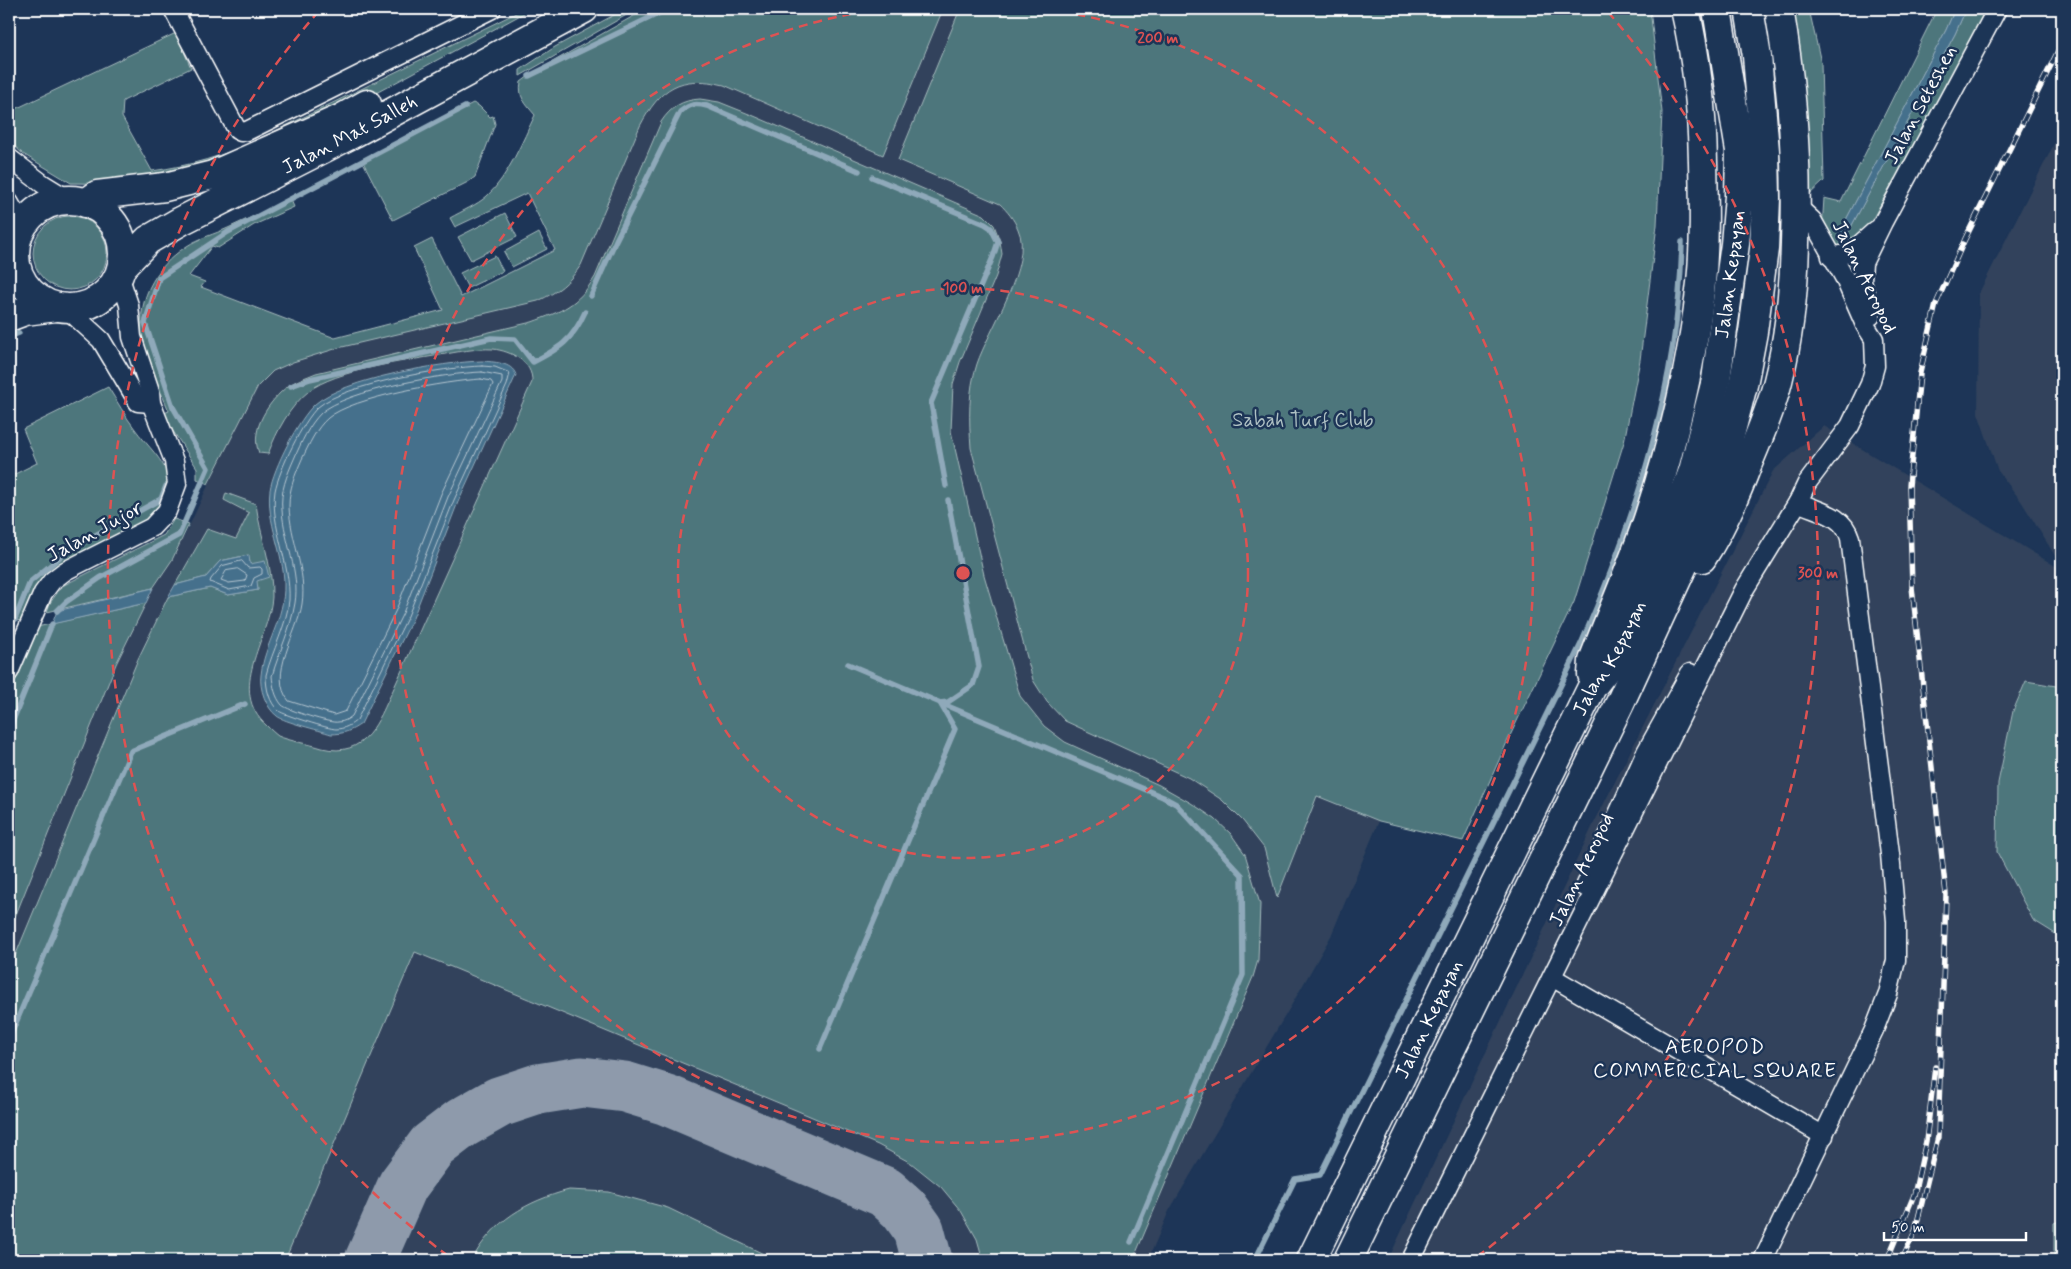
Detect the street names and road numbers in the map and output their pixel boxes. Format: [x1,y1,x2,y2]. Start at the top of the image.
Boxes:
street label: Jalan Seteshen [1878,41,1964,169]
street label: Jalan Mat Salleh [277,88,422,181]
street label: Jalan Kepayan [1708,209,1751,340]
street label: Jalan Aeropod [1825,216,1903,338]
street label: Jalan Jujor [42,494,148,569]
street label: Jalan Kepayan [1566,597,1653,721]
street label: Jalan Aeropod [1543,809,1621,931]
street label: Jalan Kepayan [1388,955,1470,1083]

